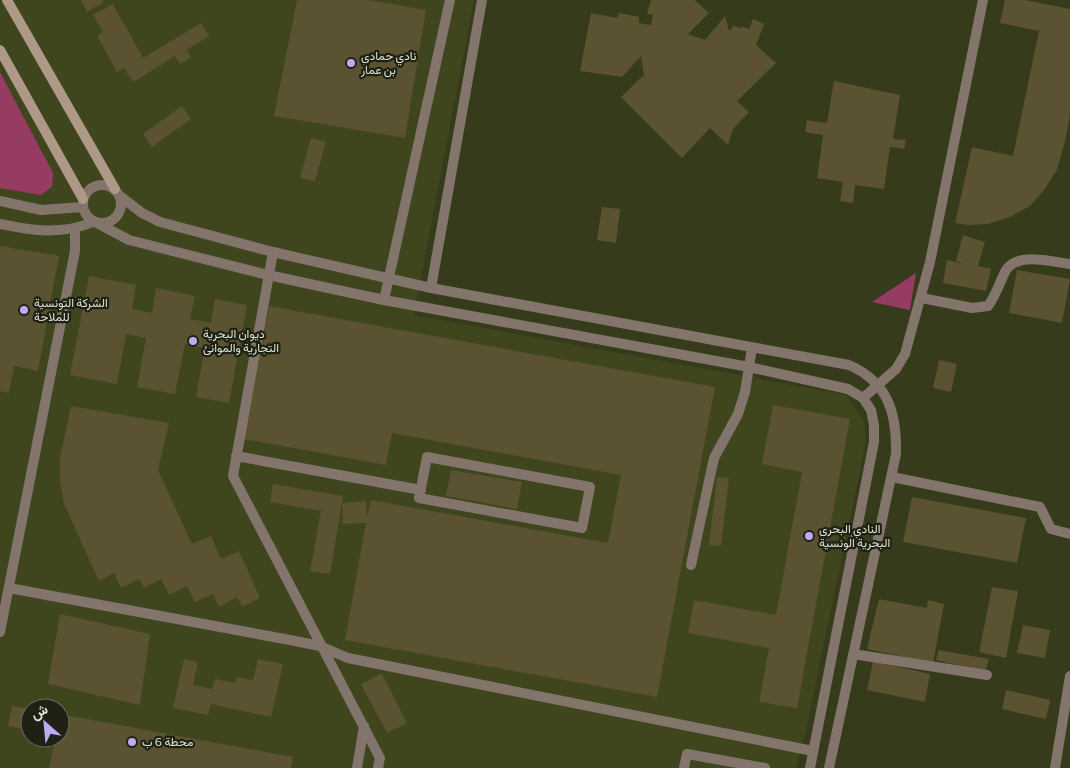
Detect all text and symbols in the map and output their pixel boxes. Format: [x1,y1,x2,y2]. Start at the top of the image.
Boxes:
place label: نادي حمادي بن عمار [360,48,416,78]
marker: نادي حمادي بن عمار [345,57,357,69]
place label: الشركة التونسية للملاحة [34,295,108,323]
marker: الشركة التونسية للملاحة [18,304,30,316]
place label: ديوان البحرية التجارية والموانئ [203,326,279,356]
marker: ديوان البحرية التجارية والموانئ [187,335,199,347]
place label: النادي البحري البحرية الونسية [819,521,890,551]
marker: النادي البحري البحرية الونسية [803,530,815,542]
north arrow [20,698,70,748]
text: ش [28,699,51,723]
place label: محطة 6 ب [142,734,193,749]
marker: محطة 6 ب [126,736,138,748]

